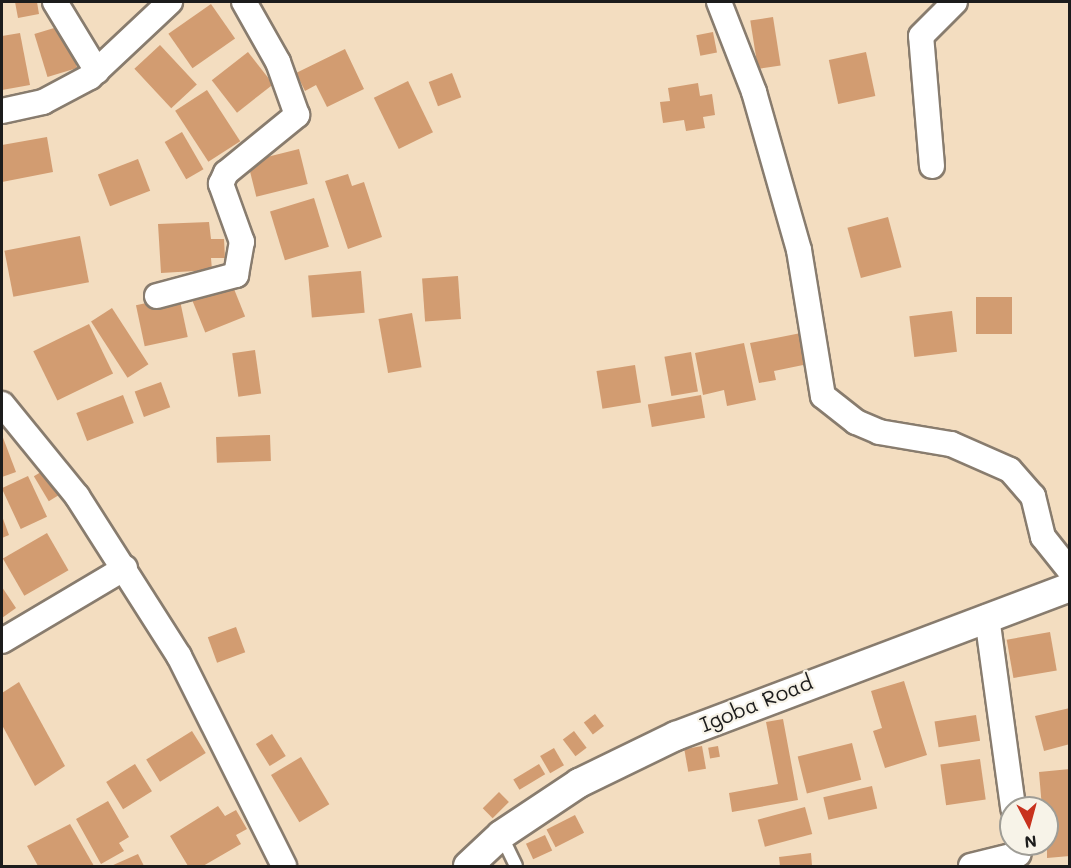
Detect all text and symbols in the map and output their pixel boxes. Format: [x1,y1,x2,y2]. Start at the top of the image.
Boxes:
street label: Igoba Road [696,669,816,737]
north arrow [999,796,1059,856]
text: N [1024,831,1038,853]

